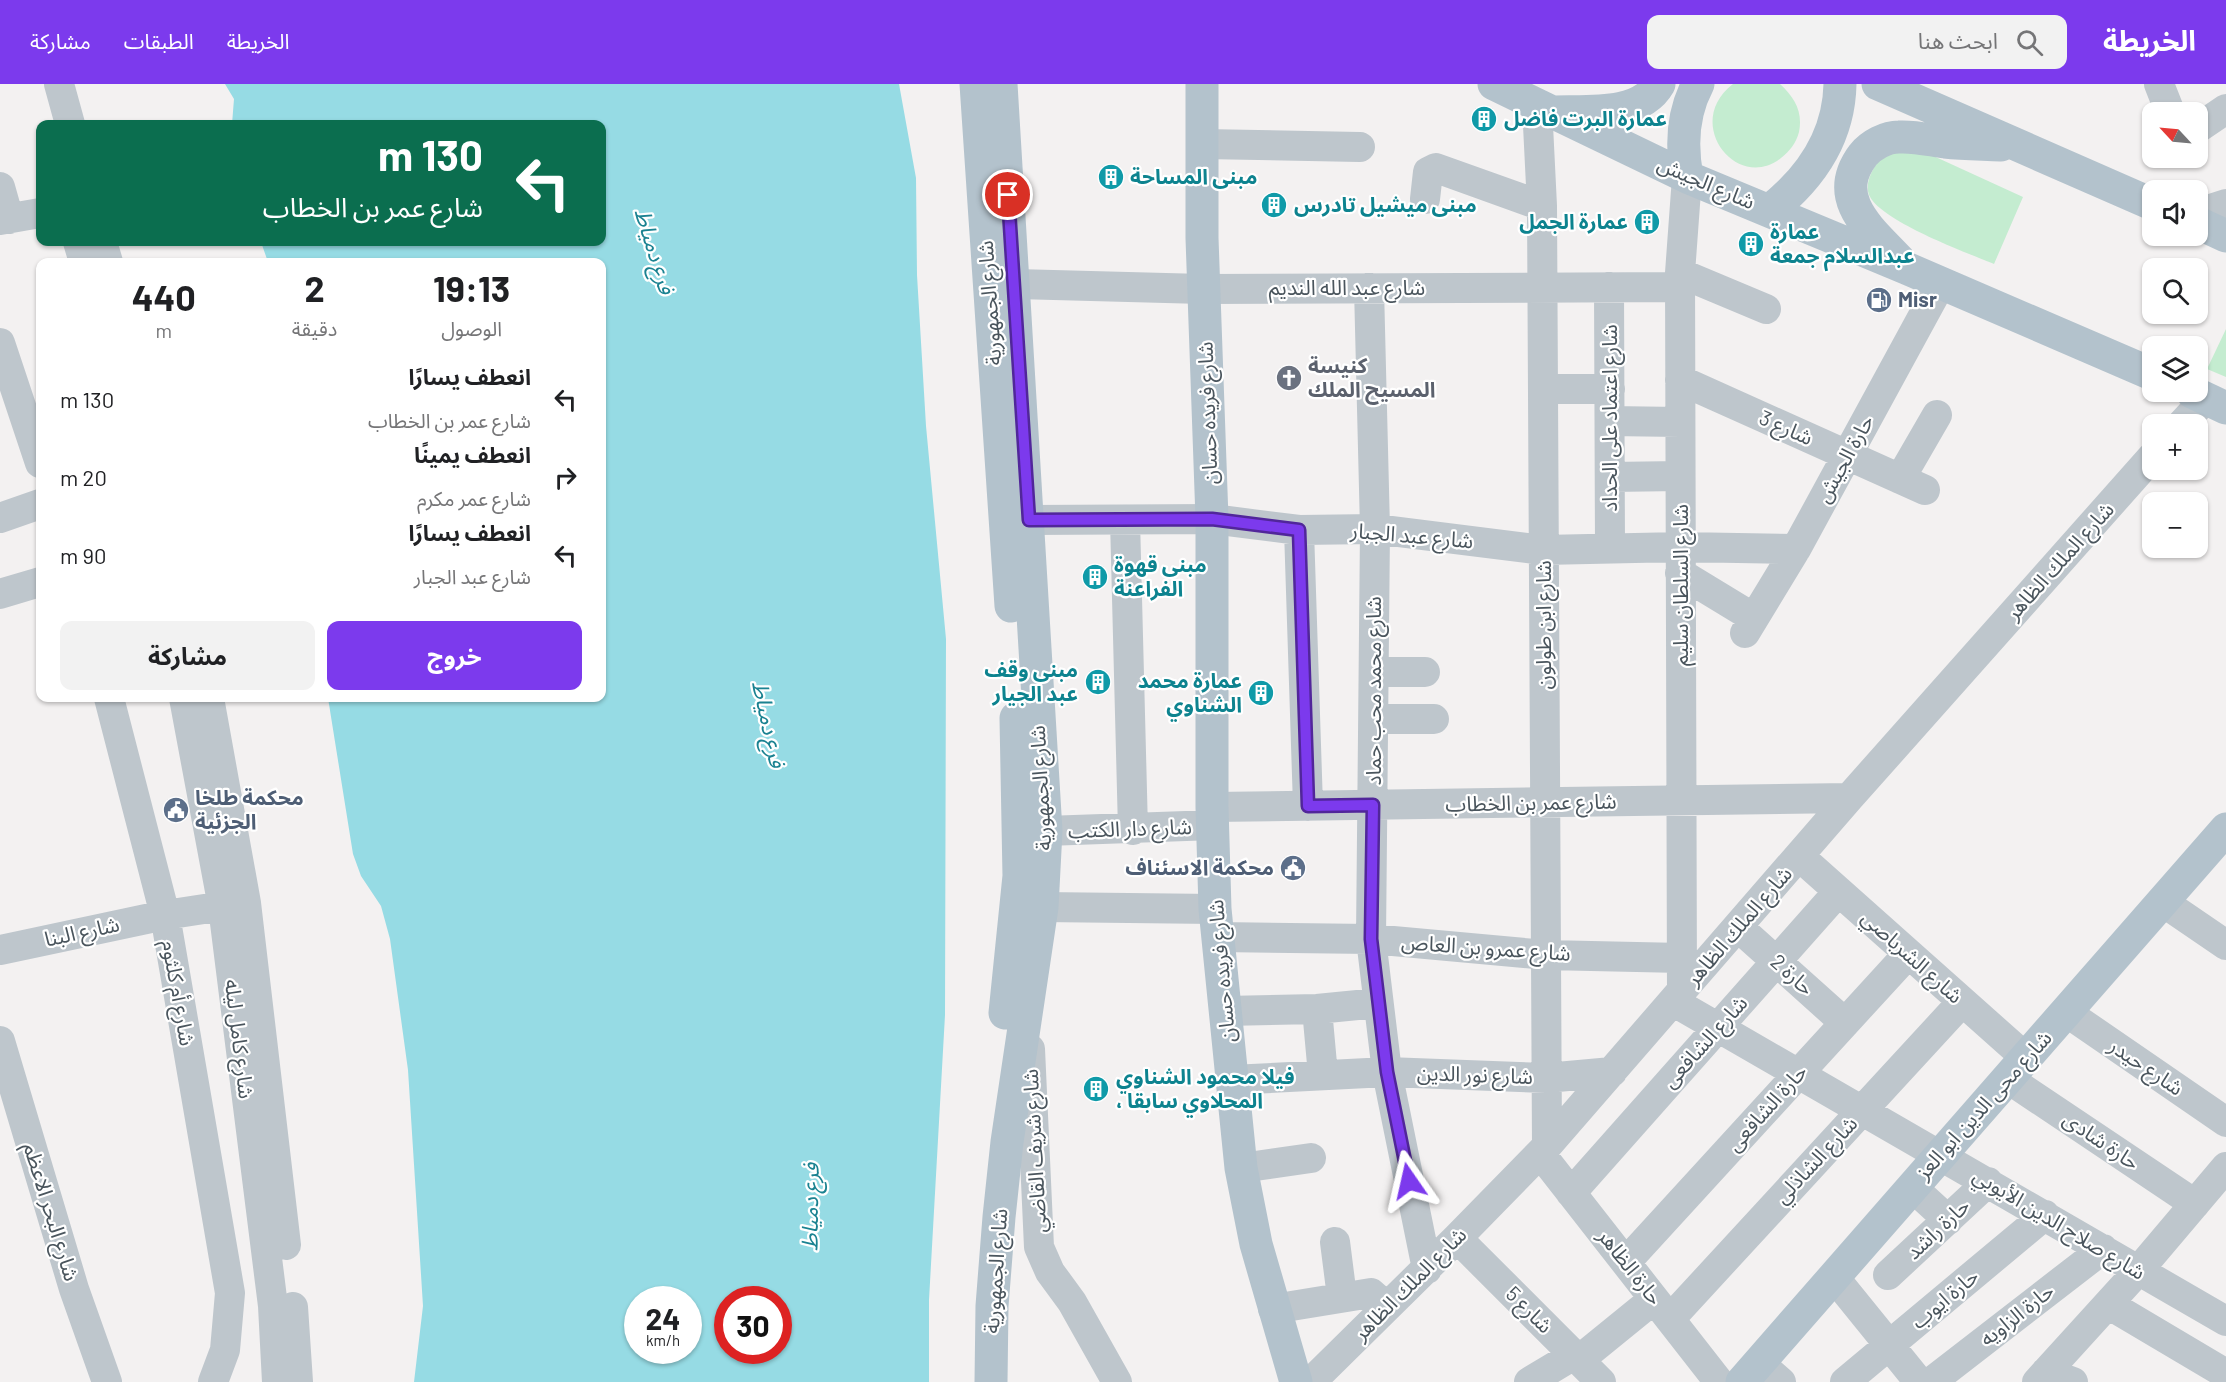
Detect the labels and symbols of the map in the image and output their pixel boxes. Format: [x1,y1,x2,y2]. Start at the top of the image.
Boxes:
north arrow [2142,102,2208,168]
building icon: عمارة البرت فاضل [1469,104,1499,134]
place label: عمارة البرت فاضل [1504,105,1667,131]
street label: شارع الجيش [1653,150,1759,217]
building icon: مبنى المساحة [1096,162,1126,192]
place label: مبنى المساحة [1130,163,1257,189]
pin [982,169,1033,220]
building icon: مبنى ميشيل تادرس [1259,190,1289,220]
place label: مبنى ميشيل تادرس [1294,191,1477,217]
water label: فرع دمياط [626,205,682,299]
building icon: عمارة الجمل [1632,207,1662,237]
place label: عمارة الجمل [1519,208,1628,234]
place label: عمارة عبدالسلام جمعة [1770,218,1915,272]
building icon: عمارة عبدالسلام جمعة [1736,229,1766,259]
street label: شارع الجمهورية [972,239,1009,366]
street label: شارع عبد الله النديم [1269,274,1425,303]
fuel station icon: Misr [1864,285,1894,315]
place label: Misr [1898,286,1937,311]
street label: شارع اعتماد على الحداد [1596,324,1625,512]
street label: شارع فريده حسان [1192,341,1225,485]
place label: كنيسة المسيح الملك [1308,352,1436,405]
church icon: كنيسة المسيح الملك [1274,363,1304,393]
street label: شارع 3 [1754,404,1817,453]
street label: حارة الجيش [1809,410,1879,507]
street label: شارع الملك الظاهر [1999,496,2121,627]
street label: شارع السلطان سليم [1667,504,1696,666]
street label: شارع عبد الجبار [1348,517,1475,556]
place label: مبنى قهوة الفراعنة [1114,551,1207,601]
street label: شارع ابن طولون [1530,560,1559,690]
building icon: مبنى قهوة الفراعنة [1080,562,1110,592]
street label: شارع محمد محب حماد [1360,596,1389,786]
place label: مبنى وقف عبد الجيار [984,656,1078,706]
building icon: مبنى وقف عبد الجيار [1083,667,1113,697]
place label: عمارة محمد الشناوي [1138,667,1242,722]
water label: فرع دمياط [743,678,792,772]
building icon: عمارة محمد الشناوي [1246,678,1276,708]
street label: شارع الجمهورية [1024,725,1059,851]
place label: محكمة طلخا الجزئية [195,784,304,834]
street label: شارع عمر بن الخطاب [1445,788,1617,819]
public building icon: محكمة طلخا الجزئية [161,795,191,825]
street label: شارع دار الكتب [1068,813,1192,846]
public building icon: محكمة الاسئناف [1278,853,1308,883]
place label: محكمة الاسئناف [1125,854,1274,879]
street label: شارع الملك الظاهر [1679,860,1799,993]
street label: شارع فريده حسان [1202,898,1243,1043]
street label: شارع الشرباصي [1854,904,1969,1011]
street label: شارع البنا [42,910,122,955]
street label: شارع عمرو بن العاص [1400,928,1572,969]
street label: شارع أم كلثوم [153,938,201,1049]
street label: حارة 2 [1766,948,1820,1000]
street label: شارع كامل ليله [217,978,260,1101]
street label: شارع الشافعى [1656,990,1755,1095]
street label: شارع محى الدين ابو العز [1909,1025,2059,1187]
street label: شارع حيدر [2102,1031,2189,1103]
street label: حارة الشافعى [1720,1058,1812,1156]
street label: شارع نور الدين [1417,1059,1533,1092]
place label: فيلا محمود الشناوي ، المحلاوي سابقا [1116,1063,1295,1118]
street label: شارع شريف القاضي [1017,1068,1055,1234]
building icon: فيلا محمود الشناوي ، المحلاوي سابقا [1081,1074,1111,1104]
street label: حارة شادى [2058,1105,2145,1175]
street label: شارع الشاذلي [1768,1110,1865,1211]
street label: شارع البحر الاعظم [16,1139,85,1285]
position arrow [1377,1149,1441,1213]
street label: شارع صلاح الدين الأيوبي [1967,1161,2150,1288]
water label: فرع دمياط [795,1162,828,1251]
street label: حارة راشد [1900,1192,1975,1264]
street label: شارع الجمهورية [978,1208,1015,1335]
street label: شارع الملك الظاهر [1347,1221,1473,1348]
street label: حارة الظاهر [1592,1222,1669,1310]
street label: حارة ايوب [1905,1263,1983,1334]
street label: حارة الزاويه [1974,1277,2059,1351]
street label: شارع 5 [1499,1280,1559,1340]
speed limit sign: 30 [714,1286,792,1364]

